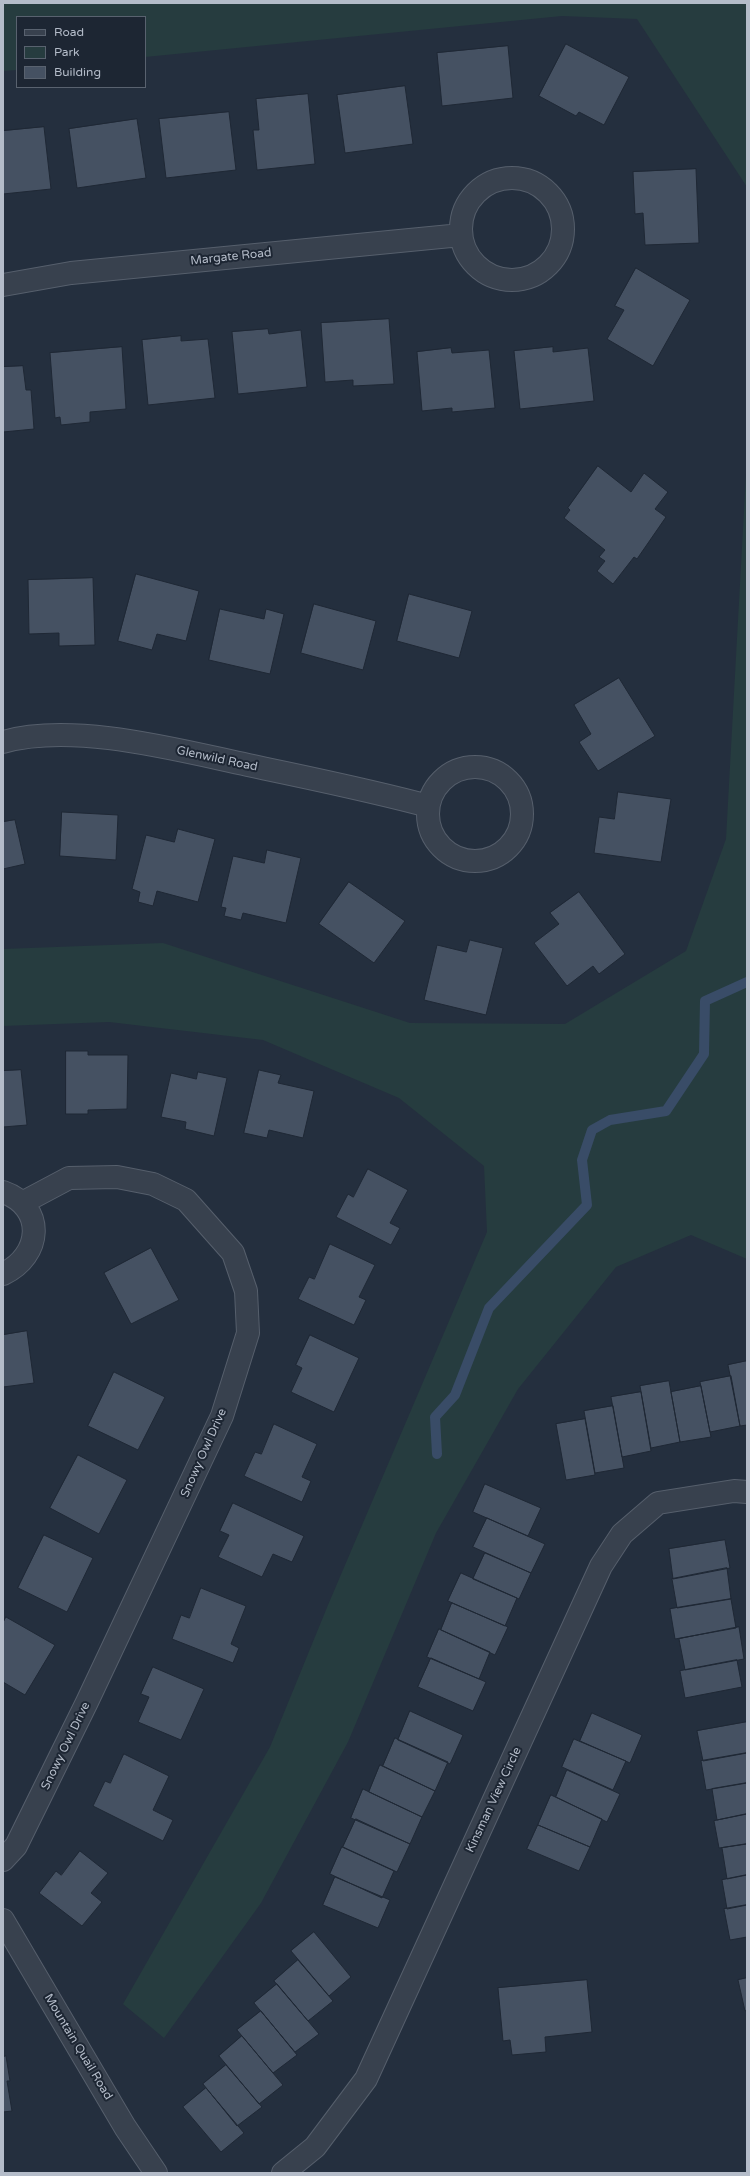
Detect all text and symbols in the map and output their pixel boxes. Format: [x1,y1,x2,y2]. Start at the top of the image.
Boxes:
legend [16,16,146,88]
text: Road [54,25,84,39]
text: Park [54,45,80,59]
text: Building [54,65,101,79]
street label: Margate Road [190,246,272,268]
street label: Glenwild Road [175,743,259,775]
street label: Snowy Owl Drive [178,1406,230,1500]
street label: Snowy Owl Drive [39,1700,93,1792]
street label: Kinsman View Circle [463,1745,525,1855]
street label: Mountain Quail Road [41,1991,115,2103]

